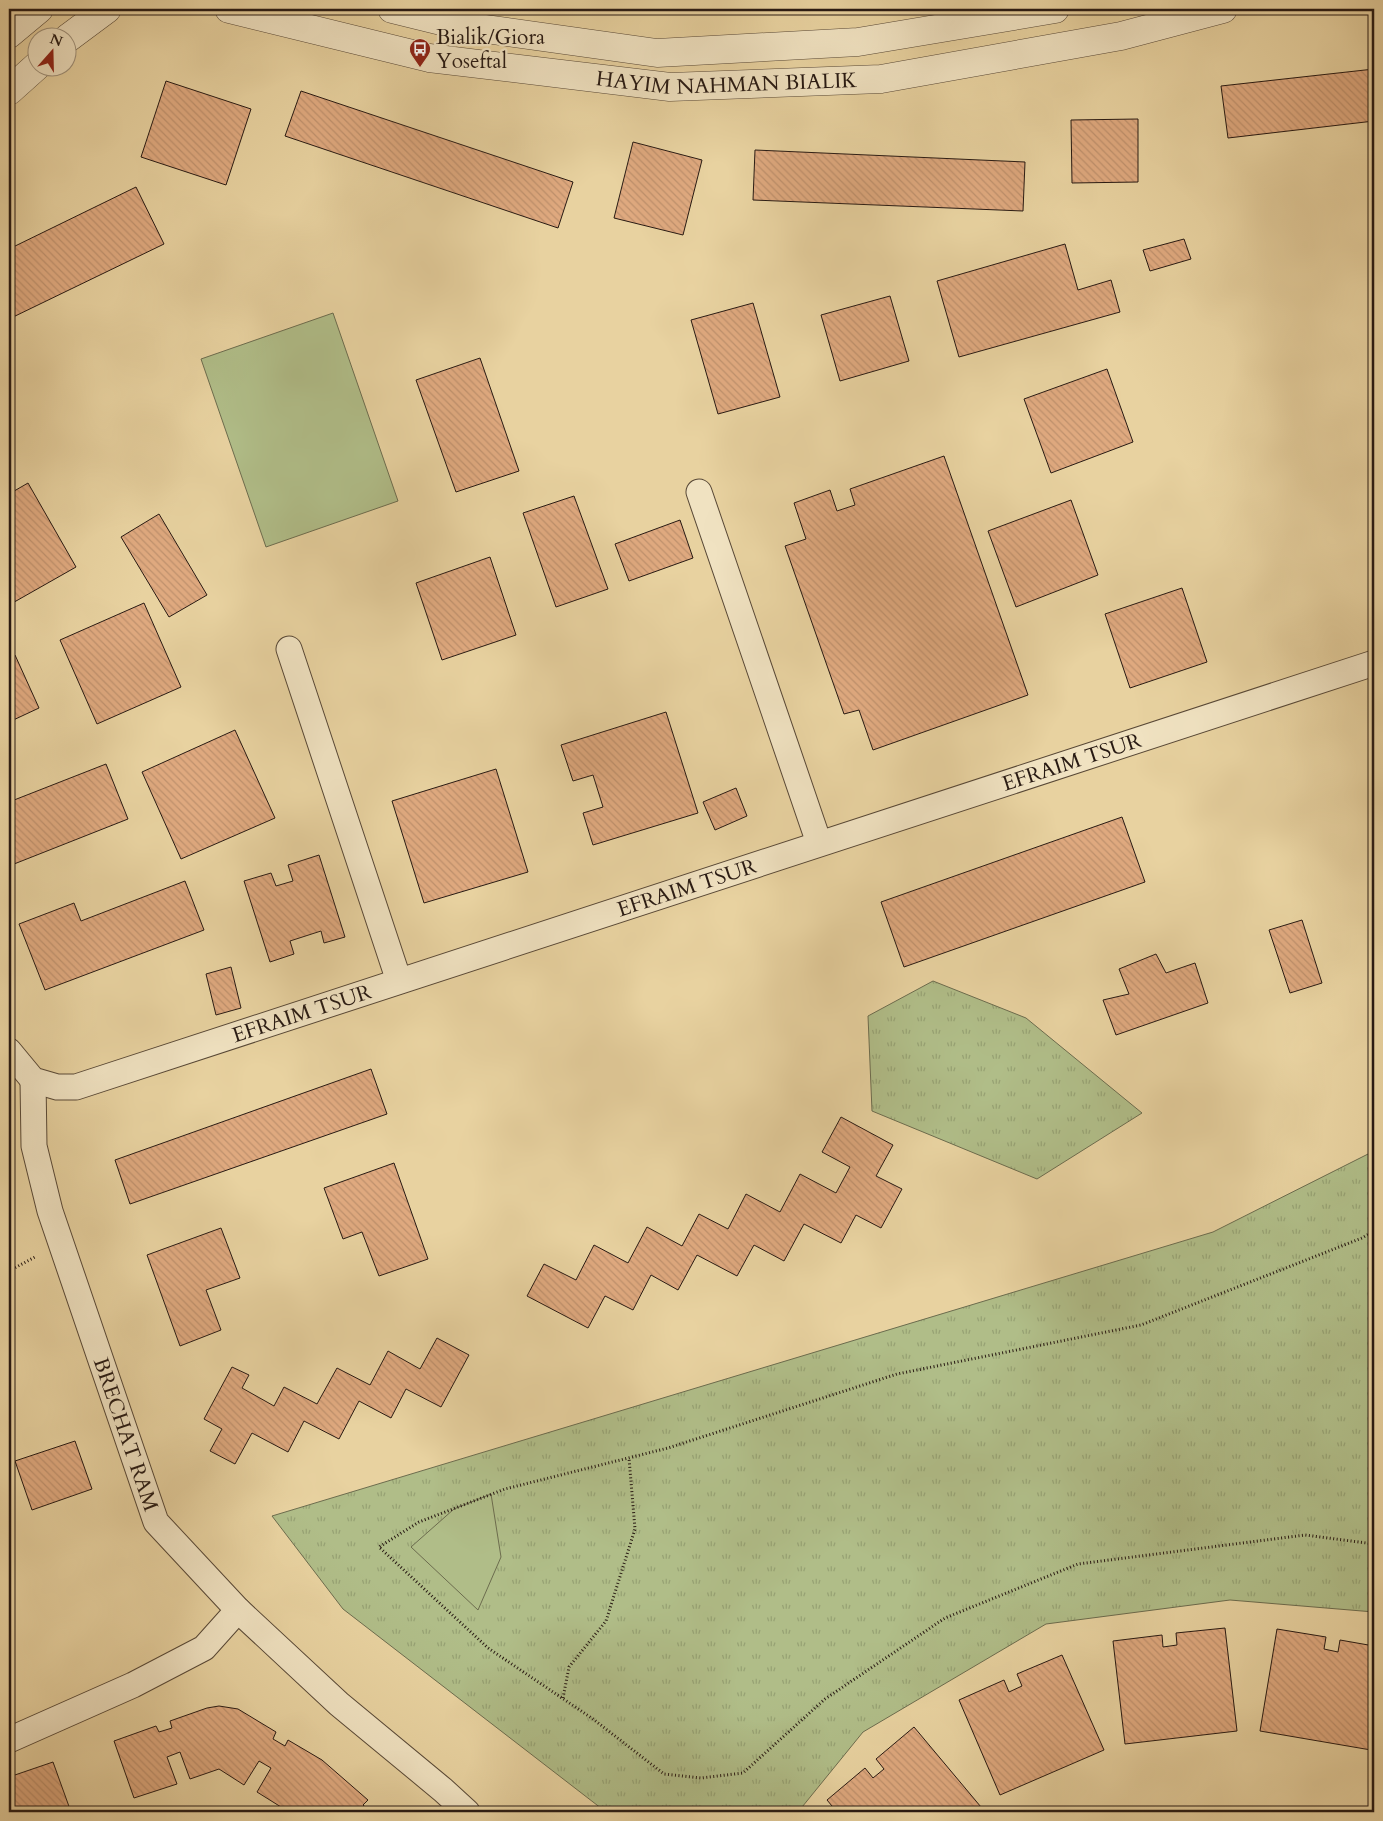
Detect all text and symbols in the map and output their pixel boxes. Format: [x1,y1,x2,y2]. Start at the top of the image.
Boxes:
place label: Bialik/Giora Yoseftal [436,23,545,76]
north arrow [28,28,78,78]
text: N [47,29,65,51]
bus stop icon: Bialik/Giora Yoseftal [408,37,432,68]
street label: HAYIM NAHMAN BIALIK [594,64,858,102]
street label: EFRAIM TSUR [998,726,1145,799]
street label: EFRAIM TSUR [613,852,760,924]
street label: EFRAIM TSUR [229,977,375,1050]
street label: BRECHAT RAM [86,1354,165,1516]

